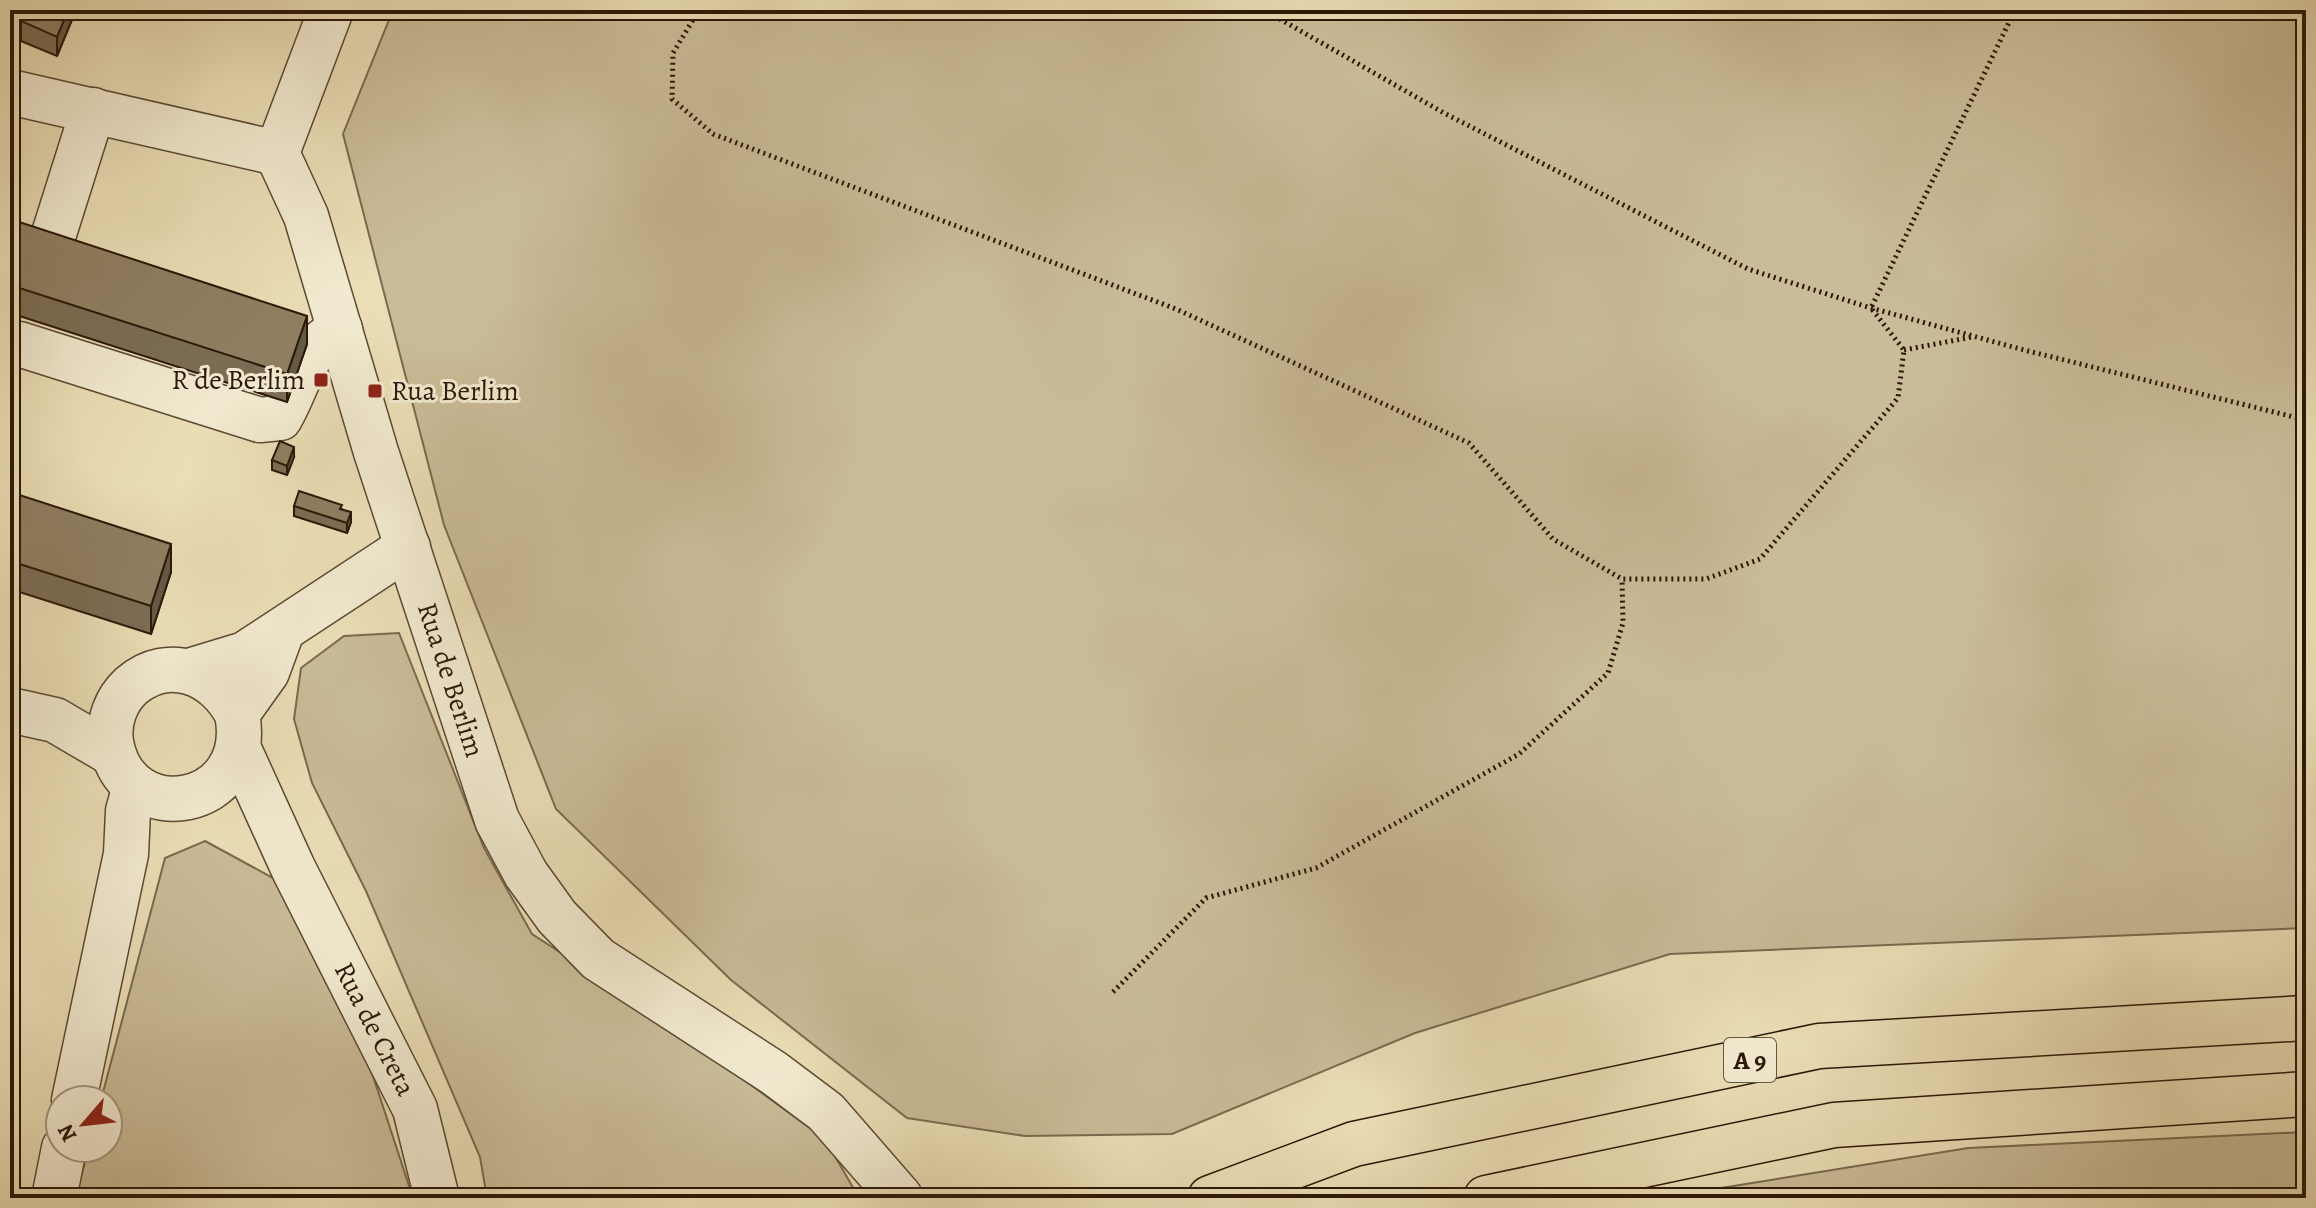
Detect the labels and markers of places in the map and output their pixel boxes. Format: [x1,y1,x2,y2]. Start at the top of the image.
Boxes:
place label: R de Berlim [171,361,305,399]
marker: R de Berlim [312,371,330,389]
place label: Rua Berlim [391,372,519,410]
marker: Rua Berlim [366,382,384,400]

